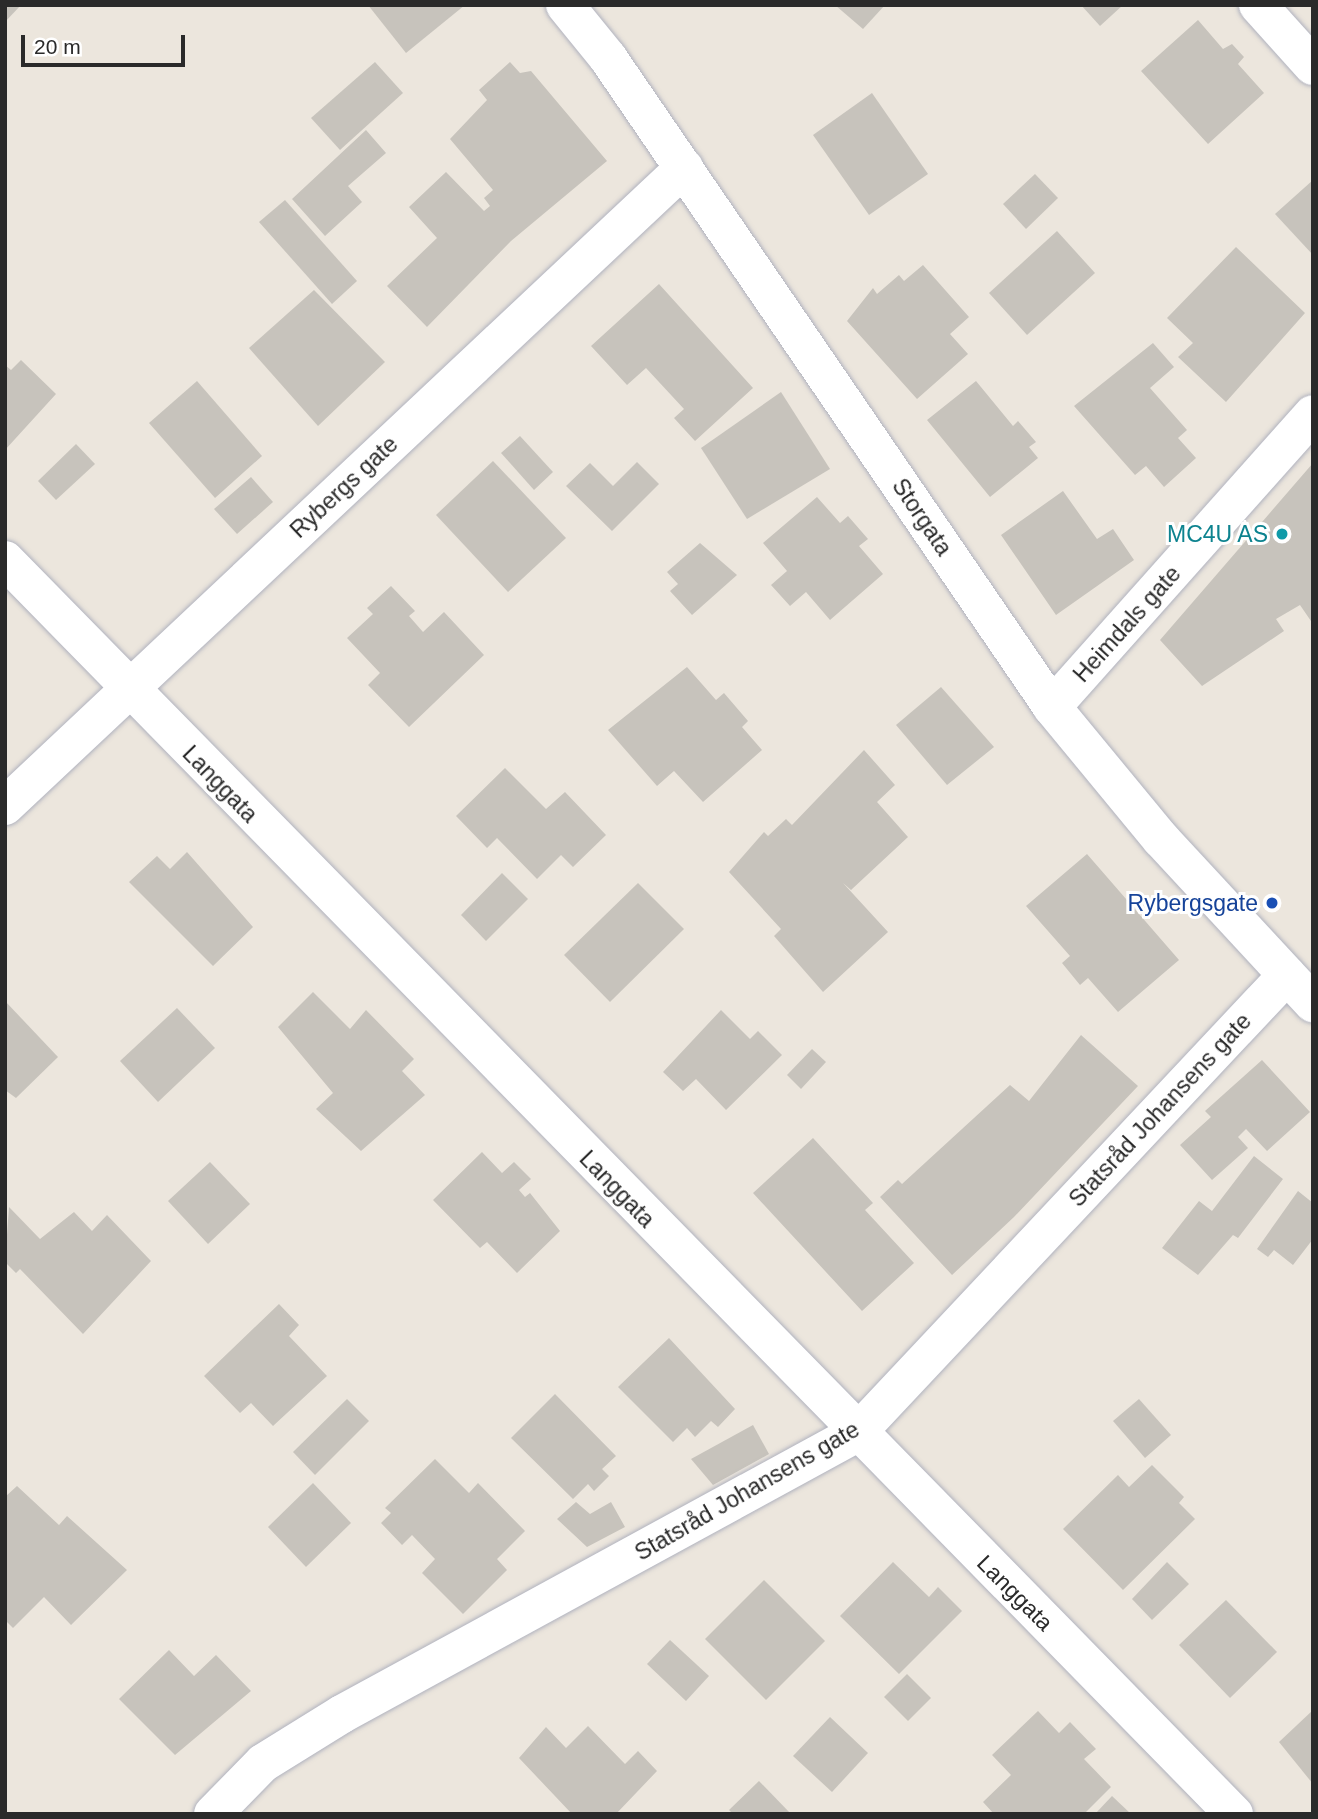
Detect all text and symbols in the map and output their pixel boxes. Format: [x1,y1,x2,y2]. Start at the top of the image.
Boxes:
scale bar [24,21,189,65]
text: 20 m [34,35,81,58]
street label: Rybergs gate [285,430,403,544]
street label: Storgata [886,473,958,561]
place label: MC4U AS [1166,520,1268,548]
marker: MC4U AS [1274,526,1290,542]
street label: Heimdals gate [1068,560,1186,688]
street label: Langgata [177,740,263,828]
place label: Rybergsgate [1128,889,1258,917]
marker: Rybergsgate [1264,895,1280,911]
street label: Statsråd Johansens gate [1063,1008,1257,1212]
street label: Langgata [574,1145,660,1233]
street label: Statsråd Johansens gate [630,1415,864,1567]
street label: Langgata [971,1549,1059,1637]

